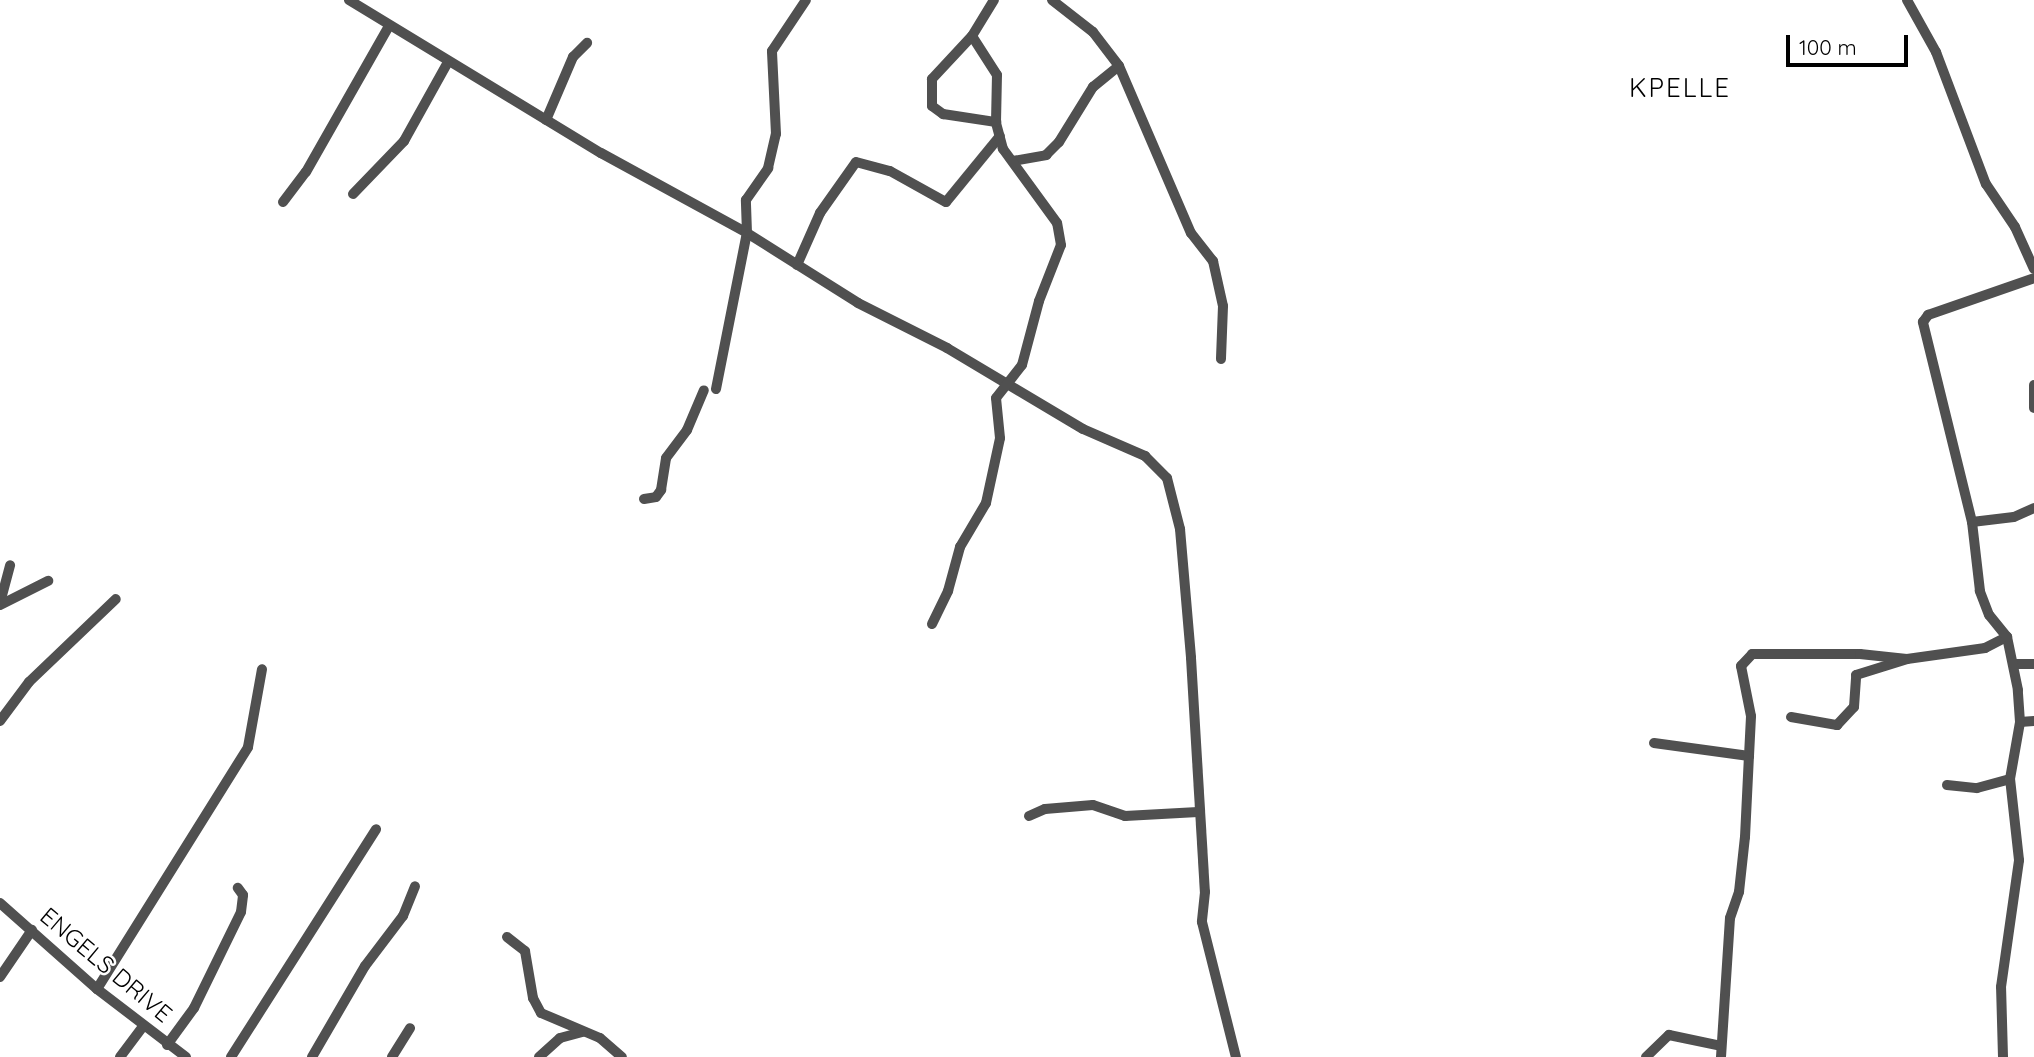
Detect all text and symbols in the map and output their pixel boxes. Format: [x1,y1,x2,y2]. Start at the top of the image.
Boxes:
scale bar [1789,21,1912,65]
text: 100 m [1799,34,1857,60]
district label: KPELLE [1630,72,1730,104]
street label: ENGELS DRIVE [34,902,178,1028]

